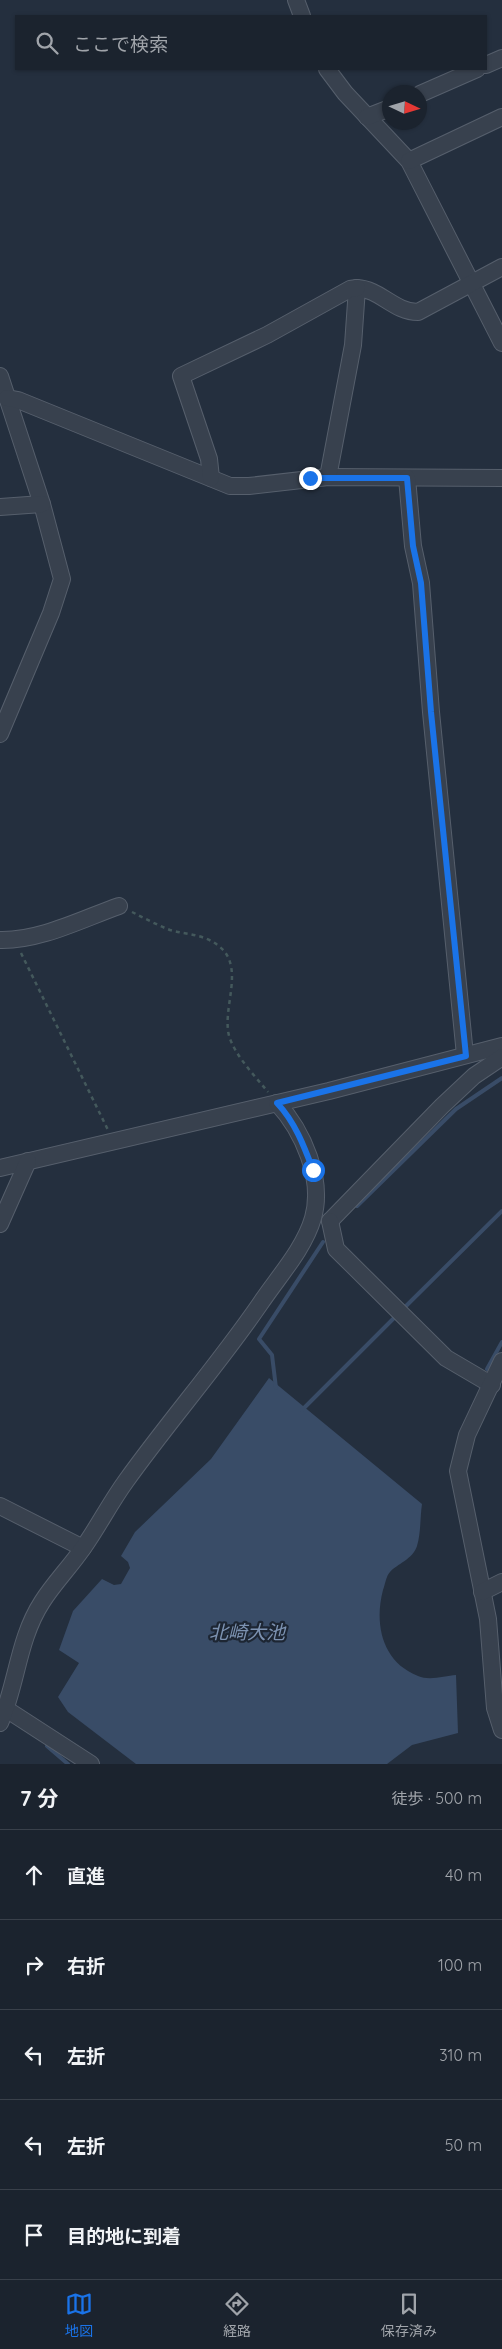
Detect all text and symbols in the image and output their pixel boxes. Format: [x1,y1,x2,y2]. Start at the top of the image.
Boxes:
search box [15,15,487,70]
icon: search [33,29,61,57]
text: ここで検索 [73,32,168,56]
north arrow [382,85,427,130]
route end [299,467,322,490]
route start [302,1159,325,1182]
water label: 北崎大池 [209,1620,287,1644]
text: 7 分 [20,1785,58,1811]
text: 徒歩 · 500 m [391,1788,482,1808]
icon: ahead [20,1861,48,1889]
text: 直進 [67,1864,105,1888]
text: 40 m [445,1865,482,1885]
icon: right [20,1951,48,1979]
text: 右折 [67,1954,105,1978]
text: 100 m [438,1955,482,1975]
icon: left [20,2041,48,2069]
text: 左折 [67,2044,105,2068]
text: 310 m [439,2045,482,2065]
icon: left [20,2131,48,2159]
text: 左折 [67,2134,105,2158]
text: 50 m [445,2135,482,2155]
icon: arrive [20,2221,48,2249]
text: 目的地に到着 [67,2224,181,2248]
tab: 地図 [65,2290,93,2340]
tab: 経路 [223,2290,251,2340]
tab: 保存済み [381,2290,437,2340]

